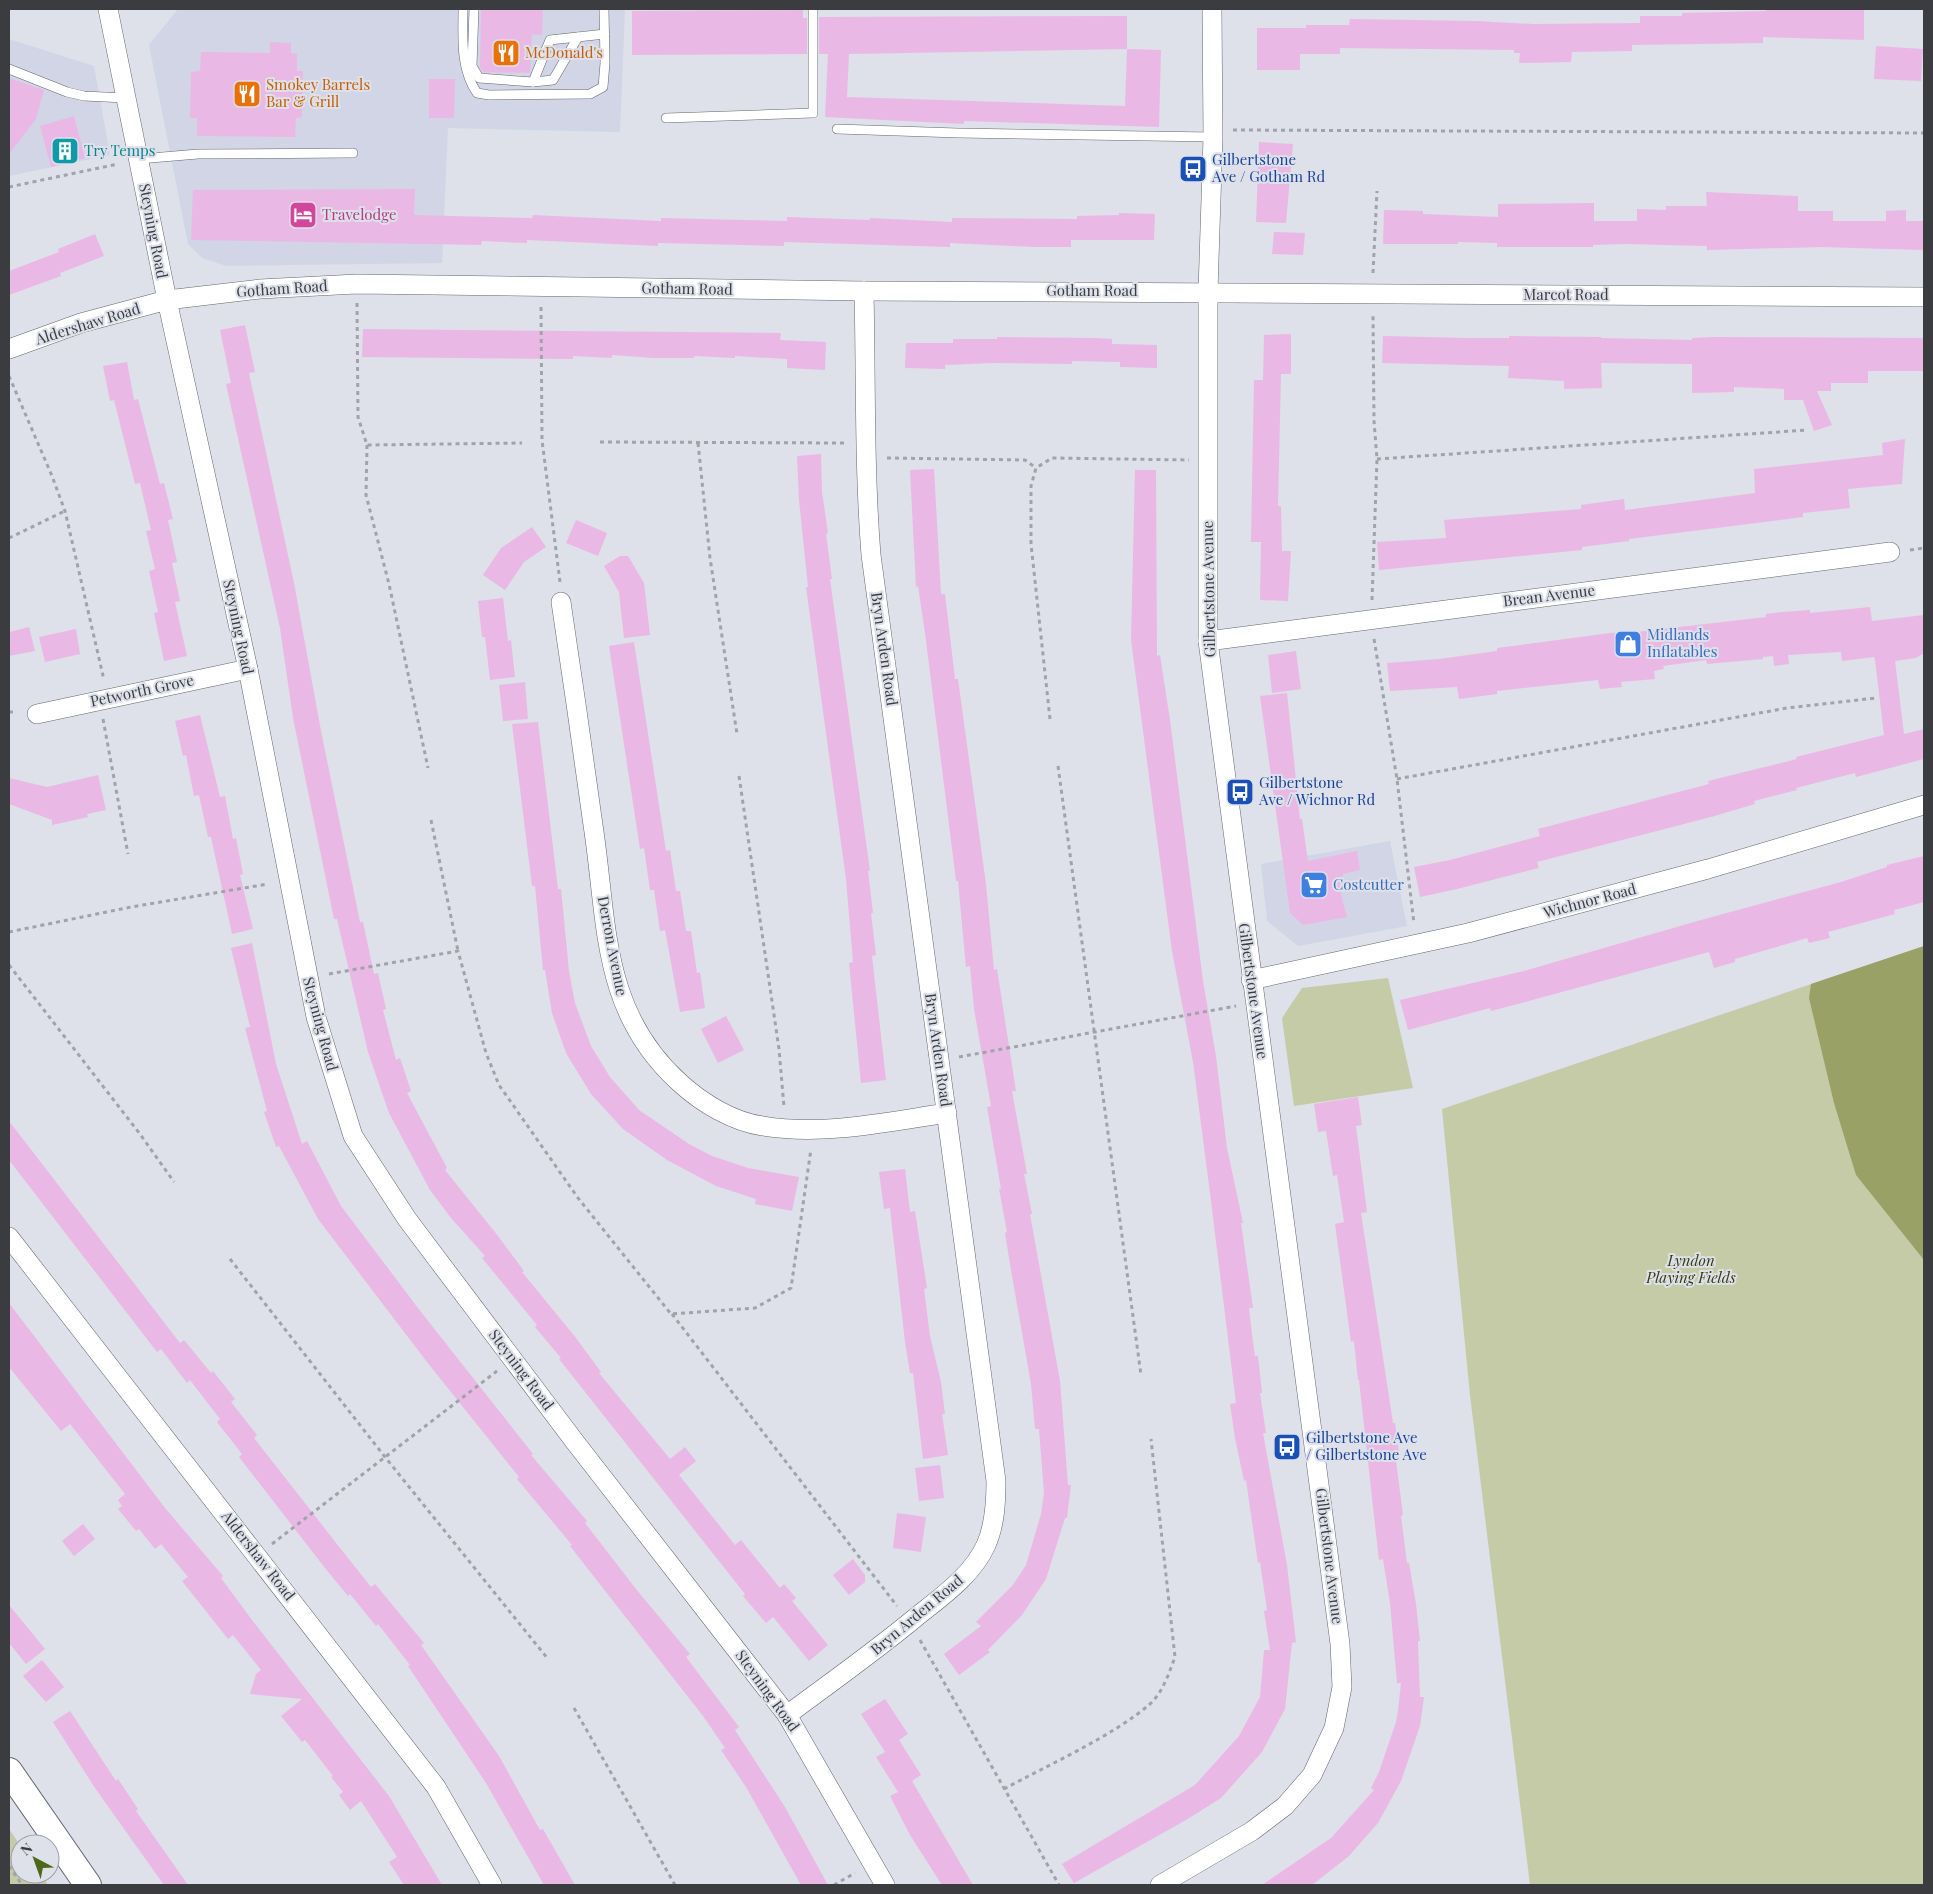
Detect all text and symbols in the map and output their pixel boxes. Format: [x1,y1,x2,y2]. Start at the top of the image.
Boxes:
restaurant icon: McDonald's [491,38,521,68]
place label: McDonald's [525,42,603,62]
place label: Smokey Barrels Bar & Grill [266,74,370,111]
restaurant icon: Smokey Barrels Bar & Grill [232,79,262,109]
building icon: Try Temps [50,136,80,166]
place label: Try Temps [84,140,156,160]
place label: Gilbertstone Ave / Gotham Rd [1211,149,1325,186]
bus stop icon: Gilbertstone Ave / Gotham Rd [1178,154,1208,184]
street label: Steyning Road [135,182,173,280]
hotel icon: Travelodge [288,200,318,230]
place label: Travelodge [322,204,397,224]
street label: Gotham Road [236,275,329,301]
street label: Gotham Road [641,277,733,299]
street label: Gotham Road [1046,280,1138,300]
street label: Marcot Road [1523,284,1609,304]
street label: Aldershaw Road [32,298,143,349]
street label: Gilbertstone Avenue [1197,520,1219,658]
street label: Steyning Road [219,578,259,676]
street label: Brean Avenue [1502,579,1596,611]
street label: Bryn Arden Road [867,591,903,707]
place label: Midlands Inflatables [1647,624,1717,661]
shop icon: Midlands Inflatables [1613,629,1643,659]
street label: Petworth Grove [88,669,195,711]
place label: Gilbertstone Ave / Wichnor Rd [1258,772,1376,809]
bus stop icon: Gilbertstone Ave / Wichnor Rd [1225,777,1255,807]
supermarket icon: Costcutter [1299,870,1329,900]
place label: Costcutter [1333,874,1404,894]
street label: Wichnor Road [1540,878,1639,922]
street label: Derron Avenue [593,894,632,997]
street label: Gilbertstone Avenue [1235,922,1273,1060]
street label: Steyning Road [299,975,343,1073]
street label: Bryn Arden Road [921,992,957,1108]
park label: Lyndon Playing Fields [1645,1250,1736,1287]
street label: Steyning Road [485,1325,559,1414]
place label: Gilbertstone Ave / Gilbertstone Ave [1306,1427,1427,1464]
bus stop icon: Gilbertstone Ave / Gilbertstone Ave [1272,1432,1302,1462]
street label: Gilbertstone Avenue [1312,1487,1348,1625]
street label: Aldershaw Road [217,1506,300,1605]
street label: Bryn Arden Road [866,1570,967,1659]
street label: Steyning Road [731,1646,804,1735]
north arrow [10,1834,60,1884]
text: N [16,1838,36,1859]

